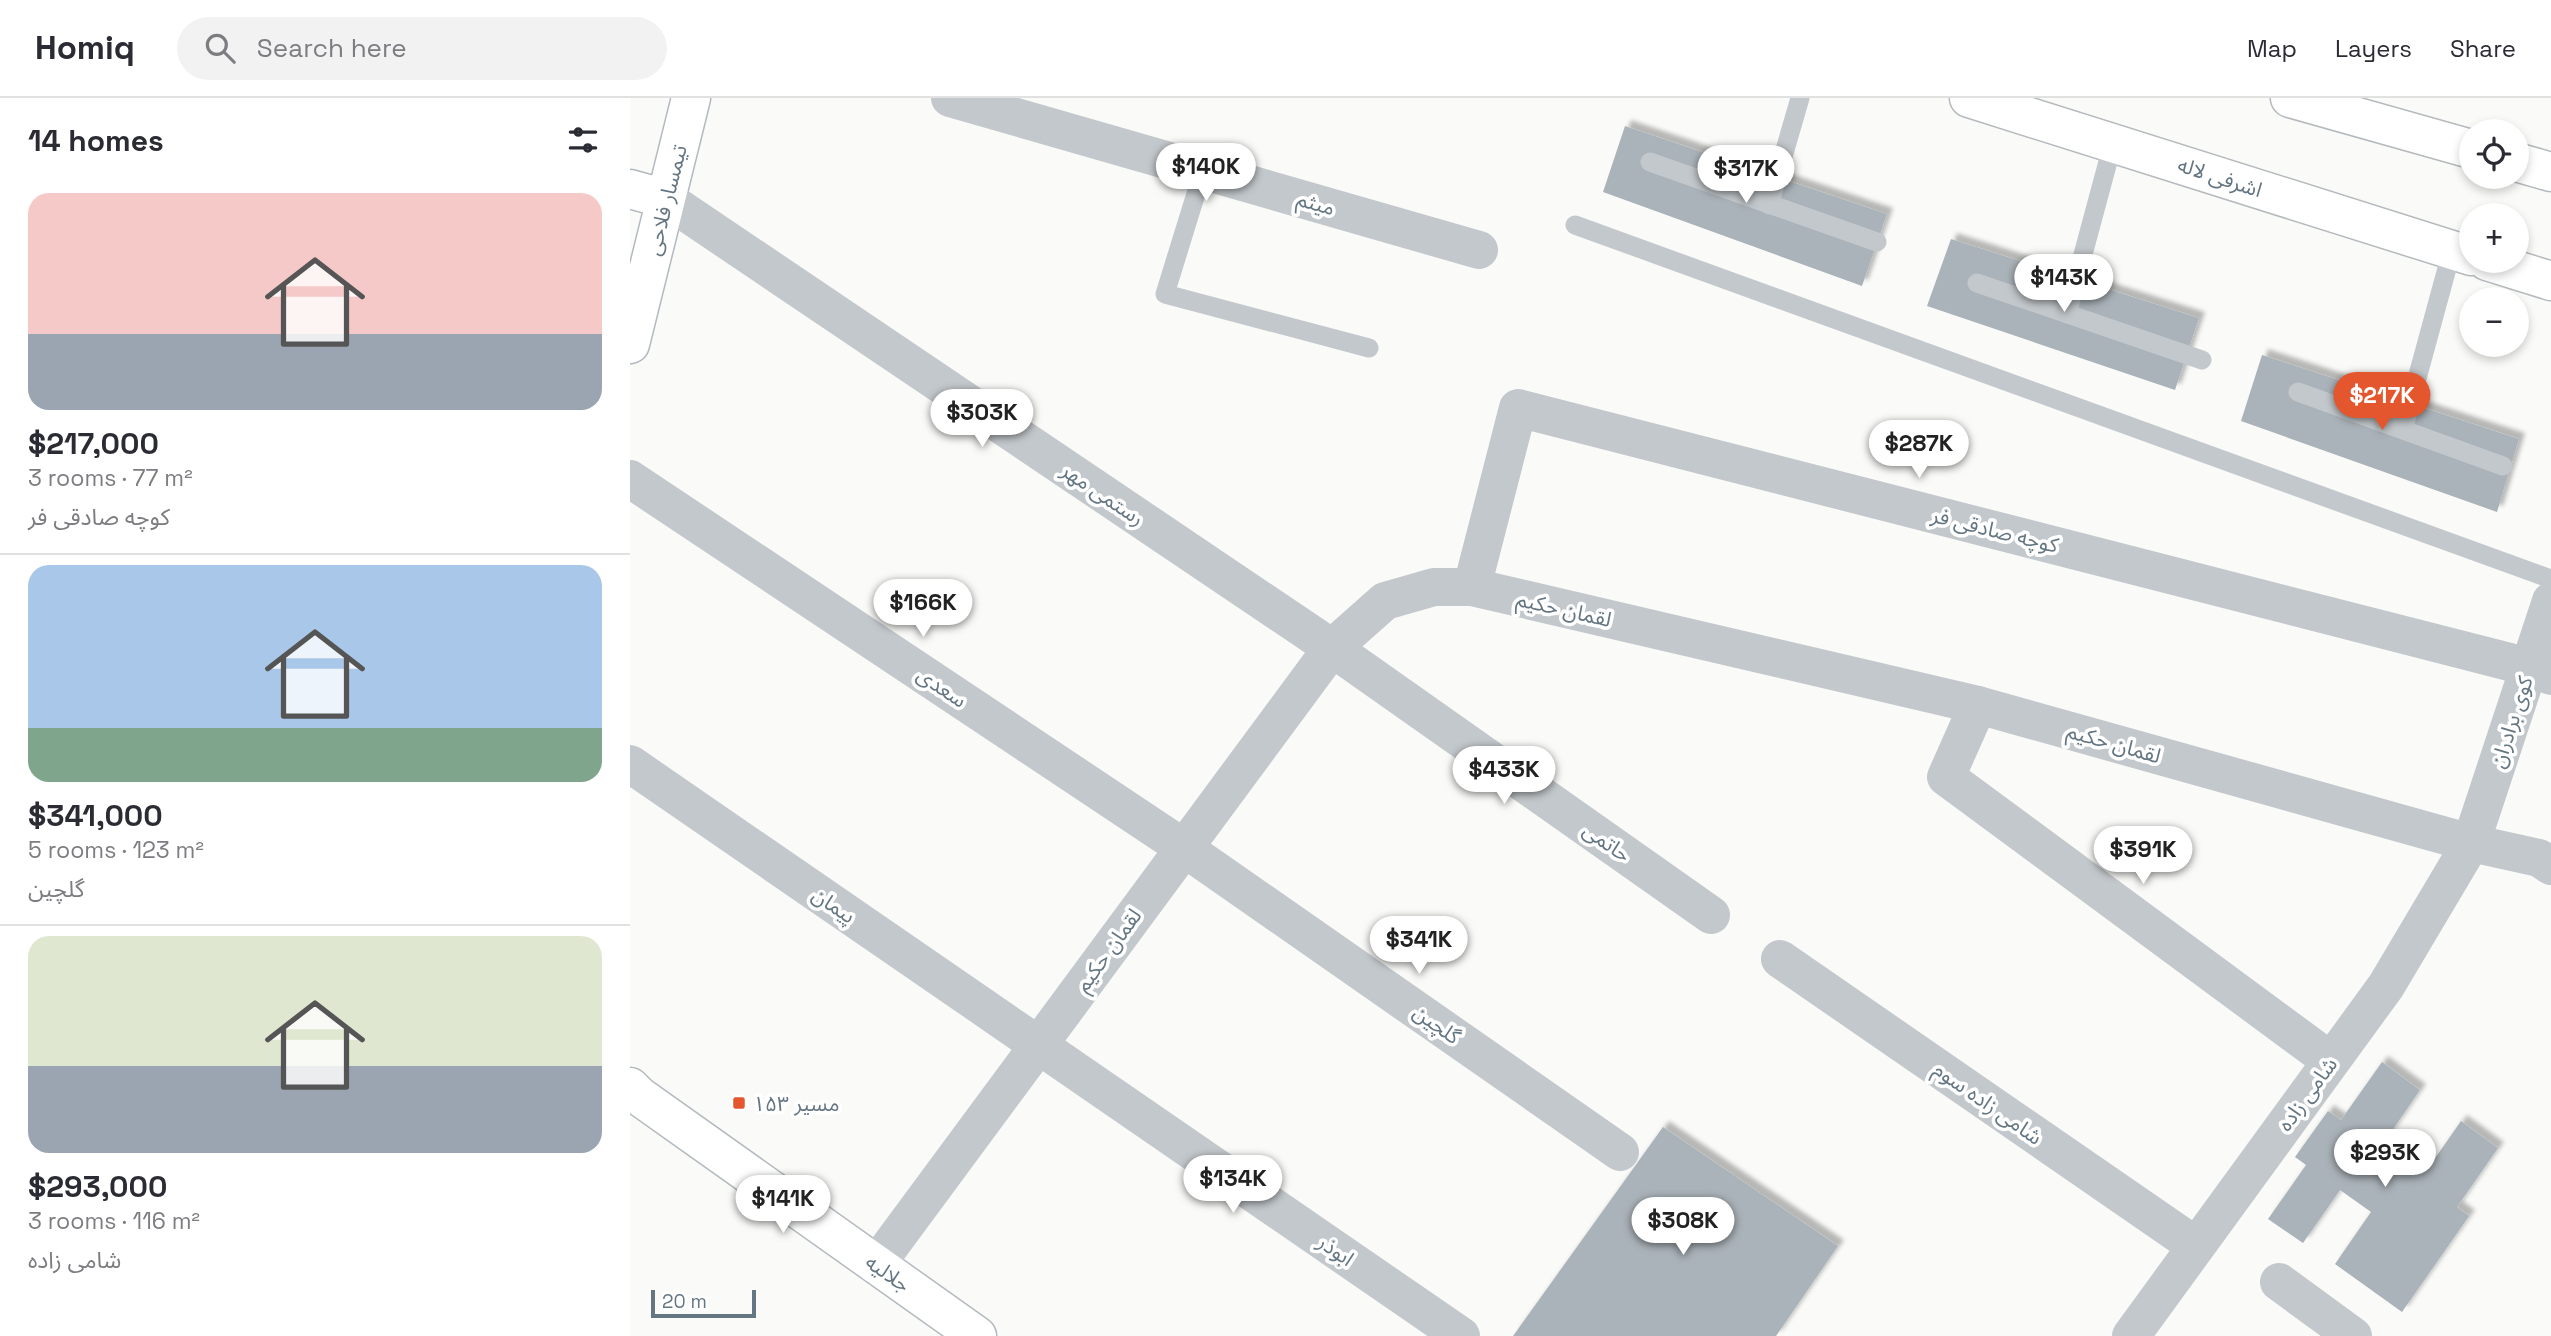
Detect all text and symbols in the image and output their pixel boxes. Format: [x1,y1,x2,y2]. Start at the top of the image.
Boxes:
search box [177,17,667,80]
text: Homiq [35,27,135,69]
icon: search [201,29,239,67]
text: Search here [257,31,407,65]
text: Map [2247,33,2297,64]
text: Layers [2335,33,2412,64]
text: Share [2450,33,2516,64]
map controls [2459,119,2529,357]
button: locate [2459,119,2529,189]
text: 14 homes [28,121,164,160]
icon: filters [564,121,602,159]
street label: تیمسار فلاحی [639,142,693,258]
pin: $140K [1157,144,1255,203]
pin: $317K [1697,146,1795,205]
text: $140K [1172,151,1240,181]
street label: اشرفی لاله [2174,151,2266,203]
text: $317K [1713,153,1779,183]
street label: میثم [1293,185,1338,223]
button: + [2459,203,2529,273]
icon: home [252,239,378,365]
pin: $143K [2015,254,2113,314]
text: $143K [2030,262,2098,292]
button: − [2459,287,2529,357]
pin: $217K [2333,372,2431,432]
text: $217K [2349,380,2415,410]
pin: $303K [933,390,1031,449]
text: $303K [946,397,1018,427]
pin: $287K [1870,420,1968,480]
text: $217,000 [28,424,159,463]
text: $287K [1885,428,1953,458]
street label: رستمی مهر [1056,456,1150,532]
text: 3 rooms · 77 m² [28,463,193,493]
street label: کوچه صادقی فر [1928,501,2061,559]
text: کوچه صادقی فر [28,502,170,532]
pin: $166K [874,580,972,639]
street label: لقمان حکیم [1513,585,1614,635]
text: $166K [889,587,957,617]
icon: home [252,611,378,737]
street label: سعدی [912,661,972,713]
street label: کوی برادران [2483,672,2539,771]
street label: لقمان حکیم [2063,717,2164,771]
pin: $433K [1455,746,1553,806]
text: $433K [1469,754,1539,784]
text: $341,000 [28,796,163,835]
street label: حاتمی [1578,816,1636,868]
pin: $391K [2094,826,2192,886]
text: $391K [2110,834,2176,864]
text: 5 rooms · 123 m² [28,835,204,865]
text: گلچین [28,874,84,904]
street label: پیمان [807,881,861,929]
street label: لقمان حکیم [1069,903,1149,998]
pin: $341K [1370,916,1468,976]
text: $341K [1386,924,1452,954]
icon: home [252,982,378,1108]
street label: گلچین [1408,998,1466,1050]
street label: شامی زاده [2271,1052,2343,1136]
street label: شامی زاده سوم [1926,1055,2048,1153]
place label: مسیر ۱۵۳ [753,1090,839,1117]
marker: مسیر ۱۵۳ [731,1095,747,1111]
pin: $293K [2336,1130,2434,1189]
text: $293K [2350,1137,2420,1167]
pin: $134K [1184,1156,1282,1215]
text: $134K [1199,1163,1267,1193]
text: $293,000 [28,1167,167,1206]
pin: $141K [734,1176,832,1235]
text: $141K [752,1183,814,1213]
pin: $308K [1634,1198,1732,1257]
text: $308K [1647,1205,1719,1235]
text: 3 rooms · 116 m² [28,1206,200,1236]
street label: ابوذر [1312,1227,1359,1272]
text: شامی زاده [28,1245,121,1275]
street label: جلالیه [860,1248,916,1298]
scale bar [651,1287,756,1319]
text: 20 m [662,1289,707,1314]

